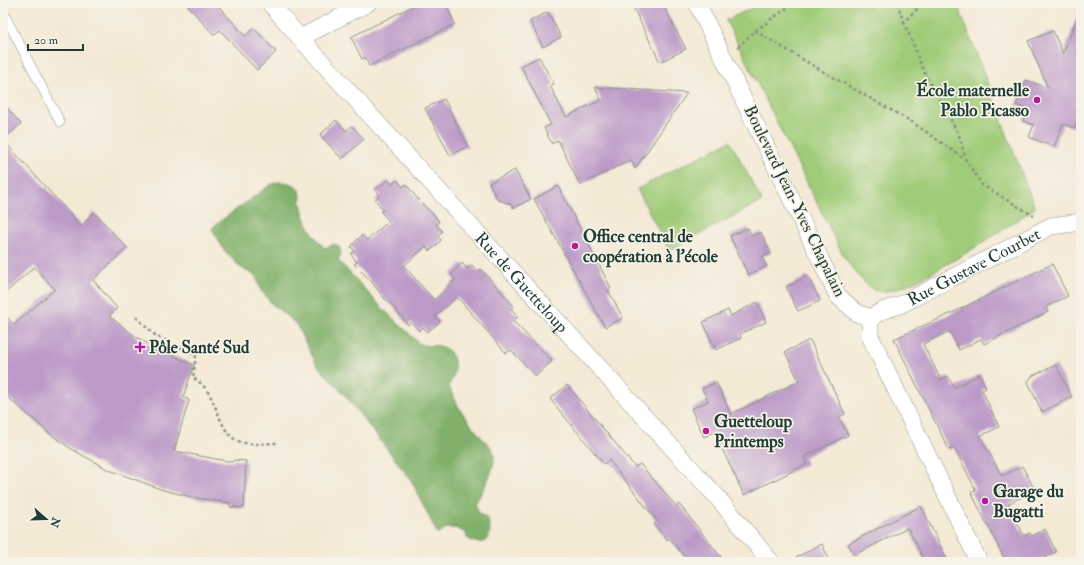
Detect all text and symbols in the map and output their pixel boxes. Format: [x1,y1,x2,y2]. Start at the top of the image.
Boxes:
scale bar [28,26,83,52]
text: 20 m [34,33,59,48]
place label: École maternelle Pablo Picasso [916,78,1030,121]
marker: École maternelle Pablo Picasso [1032,95,1042,105]
street label: Boulevard Jean-Yves Chapalain [738,102,851,301]
street label: Rue Gustave Courbet [904,223,1044,310]
place label: Office central de coopération à l'école [583,226,719,268]
street label: Rue de Guetteloup [471,227,573,338]
marker: Office central de coopération à l'école [570,241,580,251]
place label: Pôle Santé Sud [149,337,250,358]
marker: Pôle Santé Sud [134,341,146,353]
place label: Guetteloup Printemps [714,411,793,453]
marker: Guetteloup Printemps [701,426,711,436]
place label: Garage du Bugatti [993,481,1064,523]
marker: Garage du Bugatti [980,496,990,506]
north arrow [26,499,66,539]
text: N [47,514,63,530]

